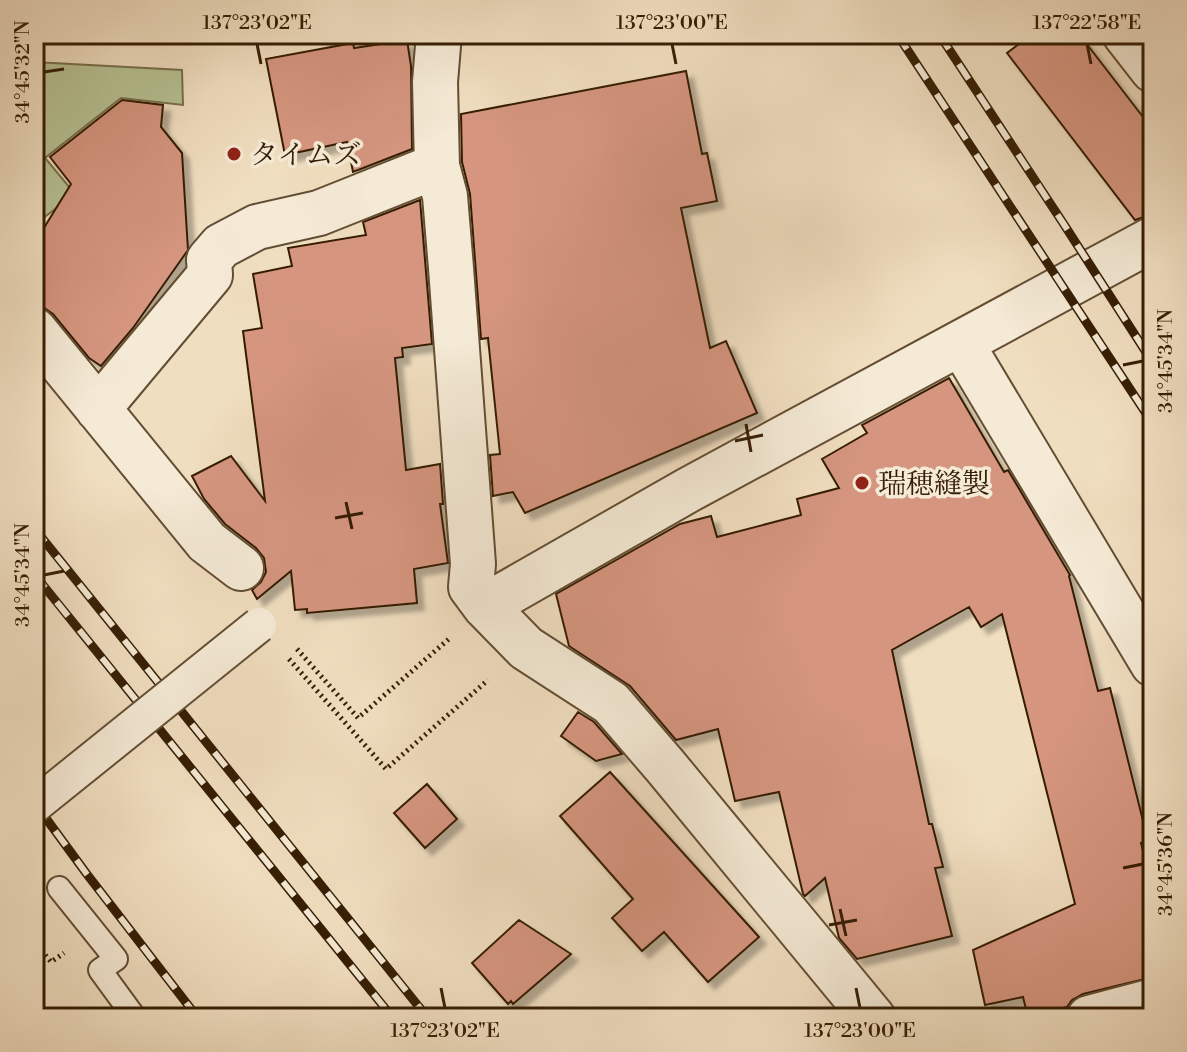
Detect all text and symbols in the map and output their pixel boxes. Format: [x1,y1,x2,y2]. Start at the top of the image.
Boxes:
text: 137°23'02"E [202,11,312,36]
text: 137°23'00"E [616,11,728,36]
text: 137°22'58"E [1033,11,1141,36]
text: 34°45'32"N [11,20,36,124]
place label: タイムズ [250,138,361,173]
marker: タイムズ [225,145,243,163]
text: 34°45'34"N [1154,309,1179,413]
place label: 瑞穂縫製 [878,467,990,502]
marker: 瑞穂縫製 [853,474,871,492]
text: 34°45'34"N [11,523,36,627]
text: 34°45'36"N [1154,812,1179,916]
text: 137°23'02"E [390,1019,500,1044]
text: 137°23'00"E [804,1019,916,1044]

